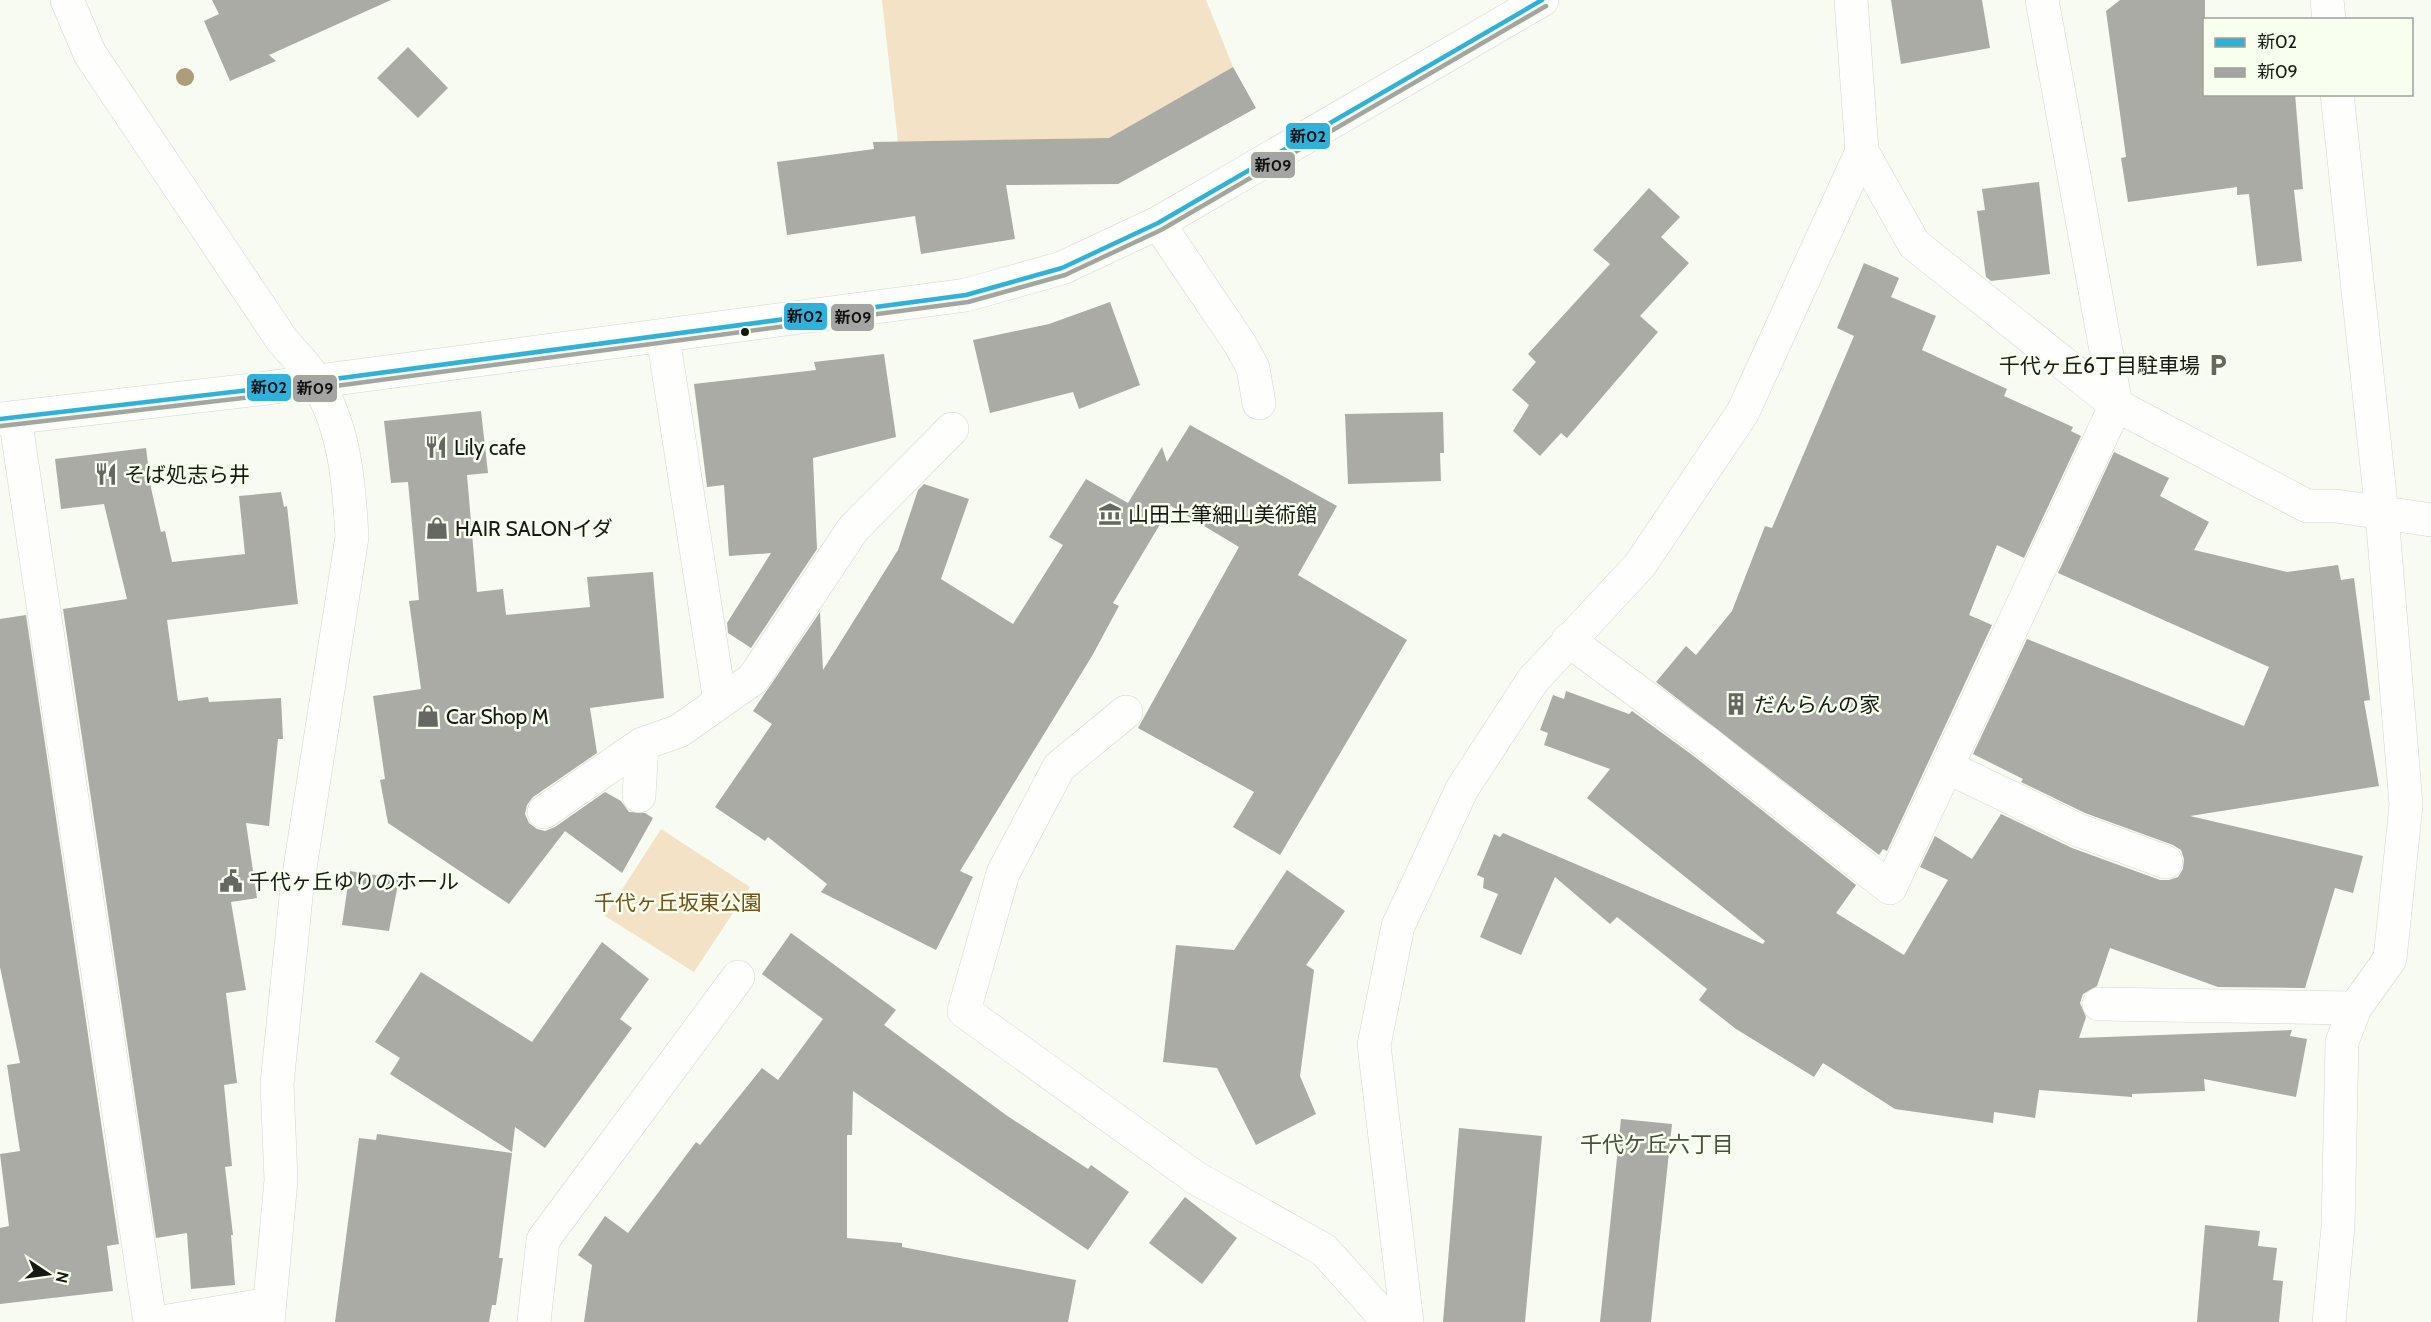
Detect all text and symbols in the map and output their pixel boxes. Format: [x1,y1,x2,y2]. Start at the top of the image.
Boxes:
legend [2203,18,2413,96]
text: 新02 [2257,31,2297,53]
text: 新09 [2257,61,2298,83]
line badge: 新02 [1285,122,1331,150]
text: 新02 [1290,127,1326,146]
line badge: 新09 [1250,151,1296,179]
text: 新09 [1255,156,1291,175]
line badge: 新02 [783,302,828,331]
line badge: 新09 [830,303,875,332]
text: 新02 [787,307,823,326]
text: 新09 [835,308,871,327]
unlabelled marker [739,326,751,338]
parking icon: 千代ヶ丘6丁目駐車場 [2205,352,2231,378]
place label: 千代ヶ丘6丁目駐車場 [1999,353,2200,378]
line badge: 新02 [246,373,292,402]
line badge: 新09 [292,374,338,403]
text: 新02 [251,378,287,397]
text: 新09 [297,379,333,398]
restaurant icon: Lily cafe [423,434,449,460]
place label: Lily cafe [454,435,526,460]
restaurant icon: そば処志ら井 [93,461,119,487]
place label: そば処志ら井 [124,462,250,487]
museum icon: 山田土筆細山美術館 [1097,501,1123,527]
place label: 山田土筆細山美術館 [1128,502,1317,527]
shop icon: HAIR SALONイダ [424,515,450,541]
place label: HAIR SALONイダ [455,516,613,541]
building icon: だんらんの家 [1723,691,1749,717]
place label: だんらんの家 [1754,692,1880,717]
shop icon: Car Shop M [415,703,441,729]
place label: Car Shop M [446,704,549,729]
public building icon: 千代ヶ丘ゆりのホール [218,868,244,894]
place label: 千代ヶ丘ゆりのホール [249,869,459,894]
park label: 千代ヶ丘坂東公園 [594,890,762,915]
district label: 千代ケ丘六丁目 [1580,1131,1734,1158]
north arrow [18,1244,78,1304]
text: N [52,1270,73,1285]

